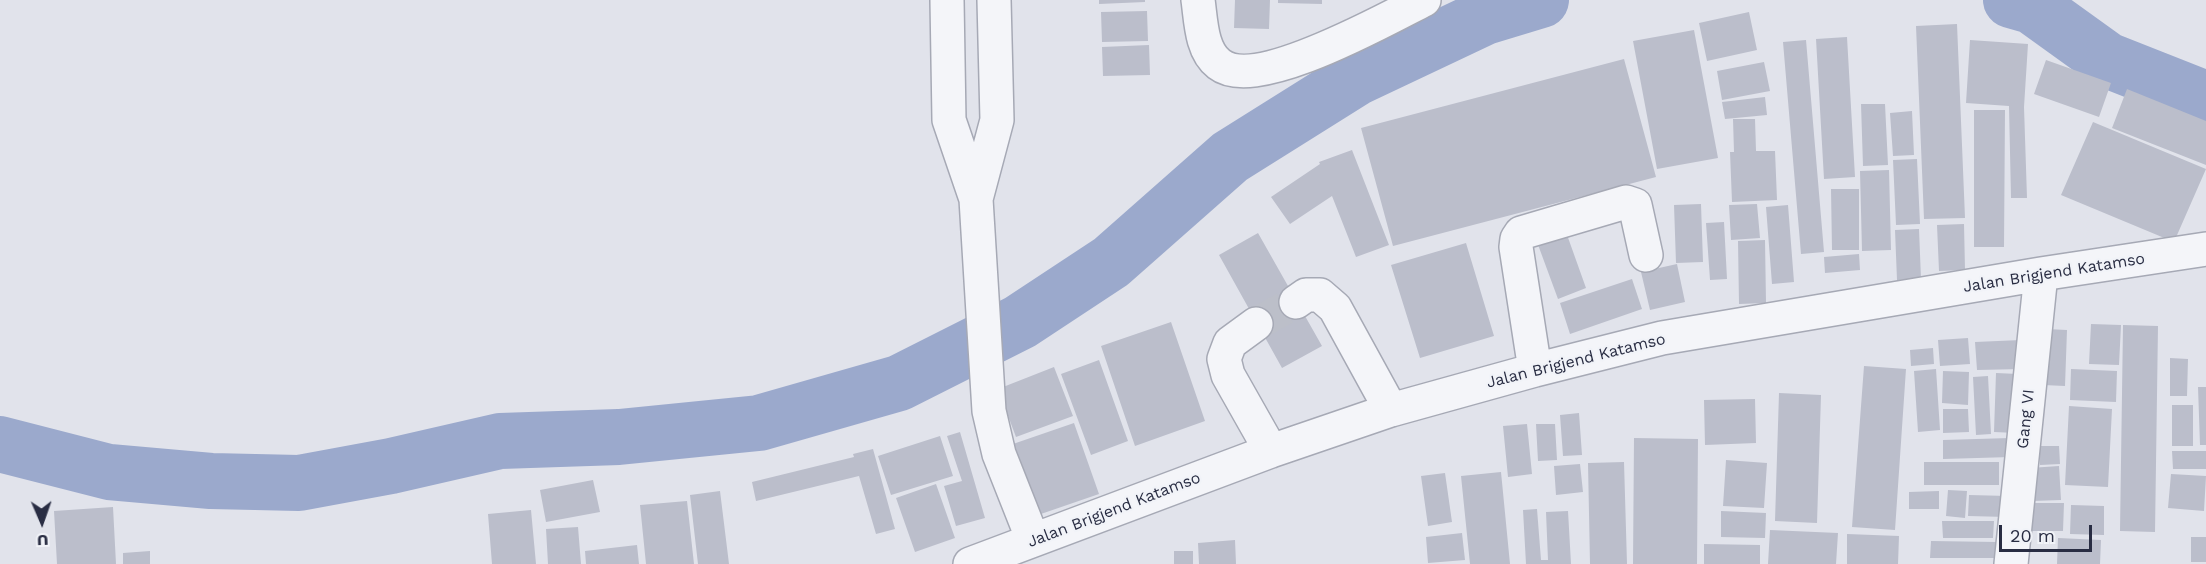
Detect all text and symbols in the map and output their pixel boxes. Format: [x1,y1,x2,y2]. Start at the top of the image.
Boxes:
street label: Jalan Brigjend Katamso [1962,249,2146,297]
street label: Jalan Brigjend Katamso [1485,329,1667,393]
street label: Gang VI [2013,388,2039,450]
street label: Jalan Brigjend Katamso [1025,468,1203,552]
north arrow [12,492,72,552]
scale bar [2002,513,2095,551]
text: 20 m [2010,525,2055,546]
text: U [37,531,49,550]

